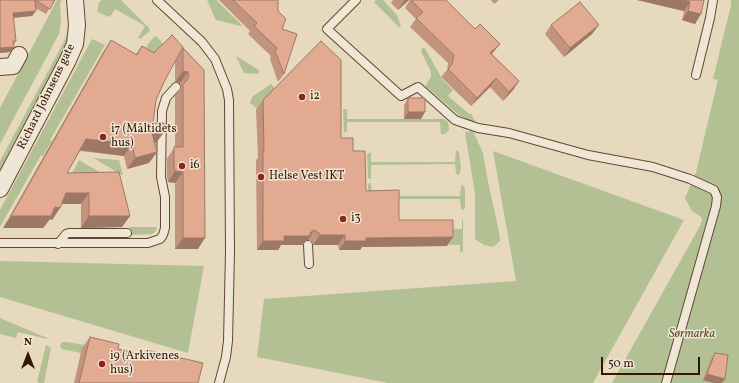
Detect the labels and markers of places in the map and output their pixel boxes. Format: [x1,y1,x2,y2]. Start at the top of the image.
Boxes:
place label: i2 [310,90,320,104]
marker: i2 [297,92,307,102]
place label: i7 (Måltidets hus) [111,123,177,151]
marker: i7 (Måltidets hus) [98,132,108,142]
place label: i6 [190,159,200,173]
marker: i6 [177,161,187,171]
place label: Helse Vest IKT [269,170,344,184]
marker: Helse Vest IKT [256,172,266,182]
place label: i3 [351,212,361,226]
marker: i3 [338,214,348,224]
place label: i9 (Arkivenes hus) [110,350,179,378]
marker: i9 (Arkivenes hus) [97,359,107,369]

